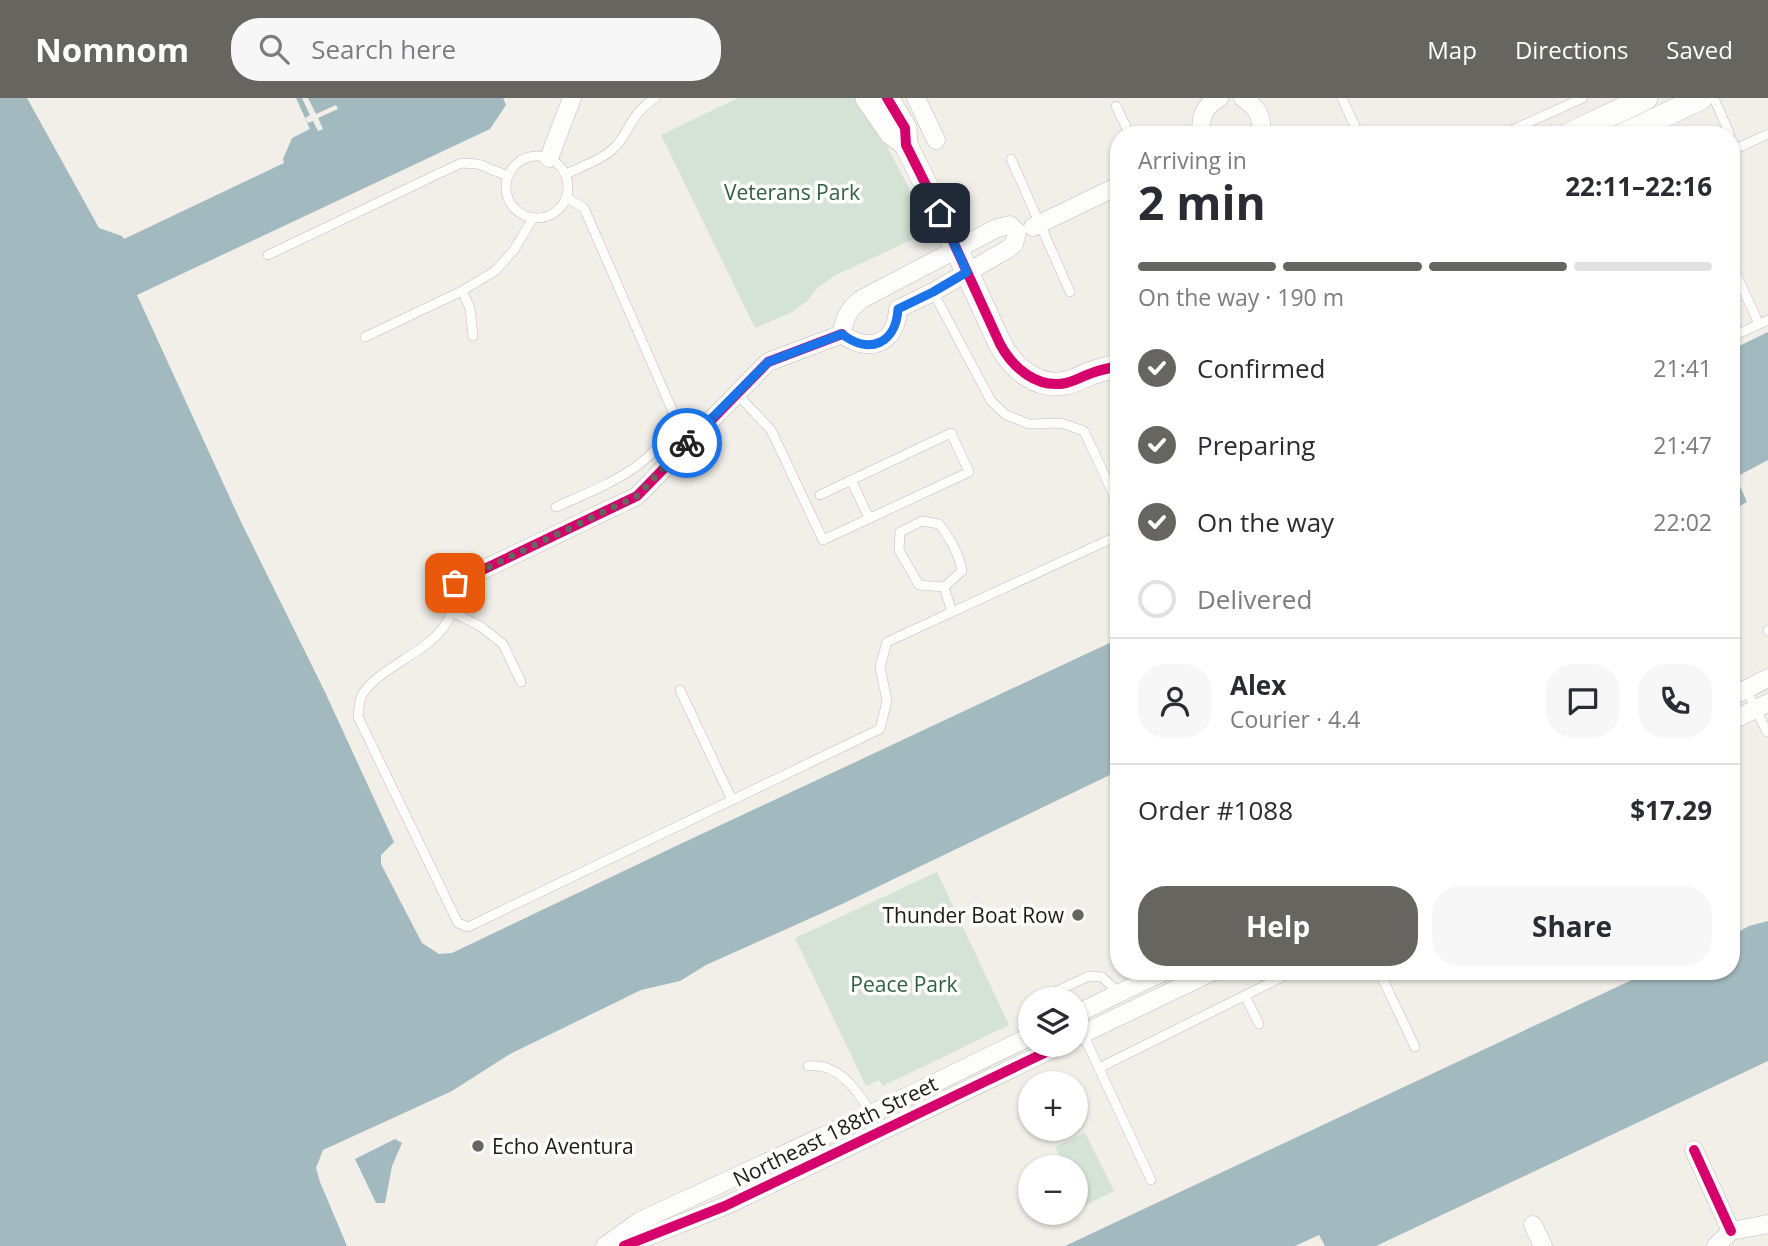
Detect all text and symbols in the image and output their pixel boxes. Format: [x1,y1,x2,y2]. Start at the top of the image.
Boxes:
search box [231,18,721,81]
text: Nomnom [35,27,189,72]
icon: search [255,30,293,68]
text: Search here [311,31,456,67]
text: Map [1427,33,1477,66]
text: Directions [1515,33,1628,66]
text: Saved [1666,33,1733,66]
text: Arriving in [1138,144,1247,176]
text: 22:11–22:16 [1565,168,1712,204]
text: 2 min [1138,171,1266,233]
park label: Veterans Park [724,178,860,206]
pin [910,183,970,243]
icon: home [921,194,959,232]
text: On the way · 190 m [1138,281,1344,313]
icon: check [1138,349,1176,387]
text: Confirmed [1197,350,1325,386]
text: 21:41 [1653,352,1712,384]
courier [652,408,722,478]
icon: bike [668,424,706,462]
icon: check [1138,426,1176,464]
text: Preparing [1197,427,1315,463]
text: 21:47 [1653,429,1712,461]
icon: check [1138,503,1176,541]
text: On the way [1197,504,1334,540]
text: 22:02 [1653,506,1712,538]
pin [425,553,485,613]
icon: bag [436,564,474,602]
text: Delivered [1197,581,1312,617]
button: person [1138,664,1212,738]
button: chat [1546,664,1620,738]
button: phone [1638,664,1712,738]
text: Alex [1230,667,1286,703]
text: Courier · 4.4 [1230,703,1360,735]
text: Order #1088 [1138,792,1293,828]
text: $17.29 [1630,792,1712,828]
button: Help [1138,886,1418,966]
button: Share [1432,886,1712,966]
place label: Thunder Boat Row [882,901,1065,929]
marker: Thunder Boat Row [1070,907,1086,923]
park label: Peace Park [850,970,958,998]
map controls [1018,987,1088,1225]
button: layers [1018,987,1088,1057]
street label: Northeast 188th Street [728,1069,942,1193]
button: + [1018,1071,1088,1141]
place label: Echo Aventura [492,1132,634,1160]
marker: Echo Aventura [470,1138,486,1154]
button: − [1018,1155,1088,1225]

